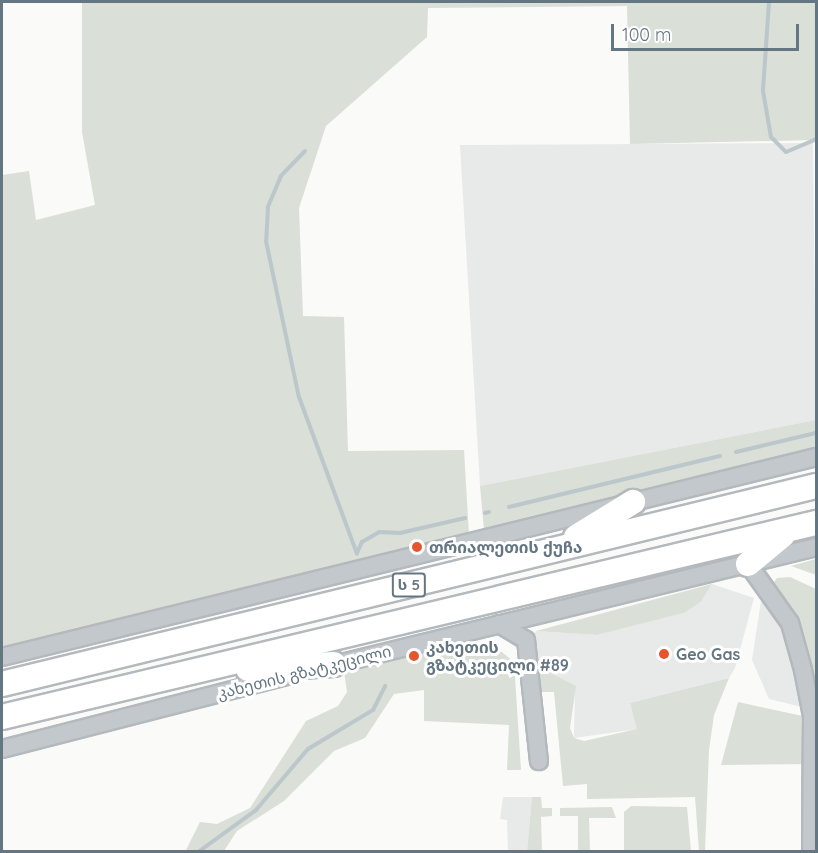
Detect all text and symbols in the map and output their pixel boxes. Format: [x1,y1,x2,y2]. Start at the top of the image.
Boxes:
scale bar [614,12,802,50]
text: 100 m [622,23,671,46]
place label: თრიალეთის ქუჩა [429,537,582,557]
marker: თრიალეთის ქუჩა [410,540,424,554]
road number: ს 5 [391,573,427,597]
place label: კახეთის გზატკეცილი #89 [426,637,569,675]
street label: კახეთის გზატკეცილი [215,641,393,703]
place label: Geo Gas [676,644,740,664]
marker: Geo Gas [657,647,671,661]
marker: კახეთის გზატკეცილი #89 [407,649,421,663]

